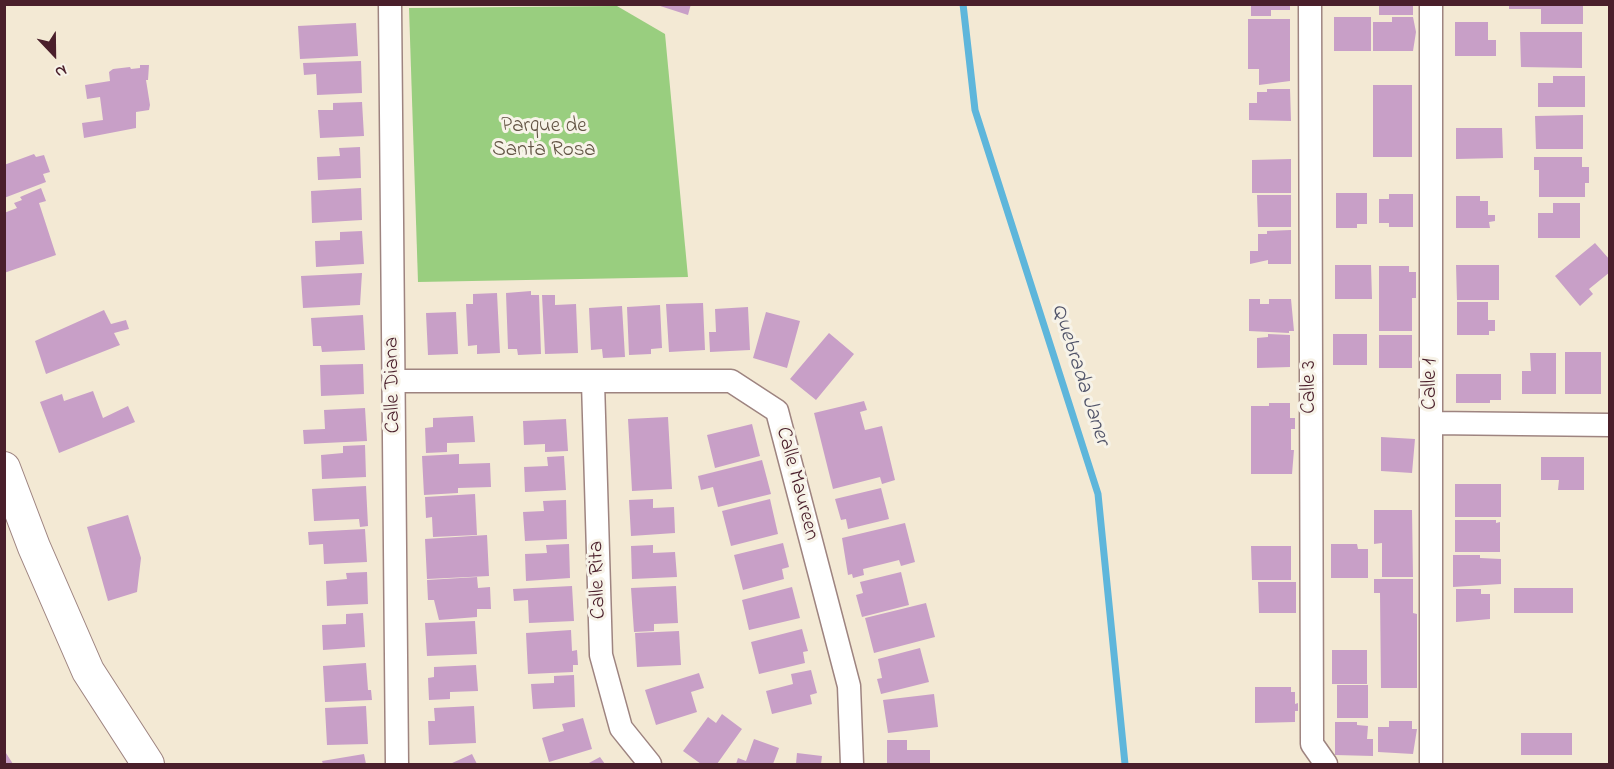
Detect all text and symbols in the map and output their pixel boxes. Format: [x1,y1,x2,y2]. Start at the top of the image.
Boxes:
north arrow [24,24,84,84]
text: N [51,58,70,84]
park label: Parque de Santa Rosa [492,115,596,165]
water label: Quebrada Janer [1044,301,1114,449]
street label: Calle Diana [381,336,407,434]
street label: Calle 1 [1419,358,1445,410]
street label: Calle 3 [1298,360,1324,414]
street label: Calle Maureen [769,425,823,543]
street label: Calle Rita [585,540,613,620]

